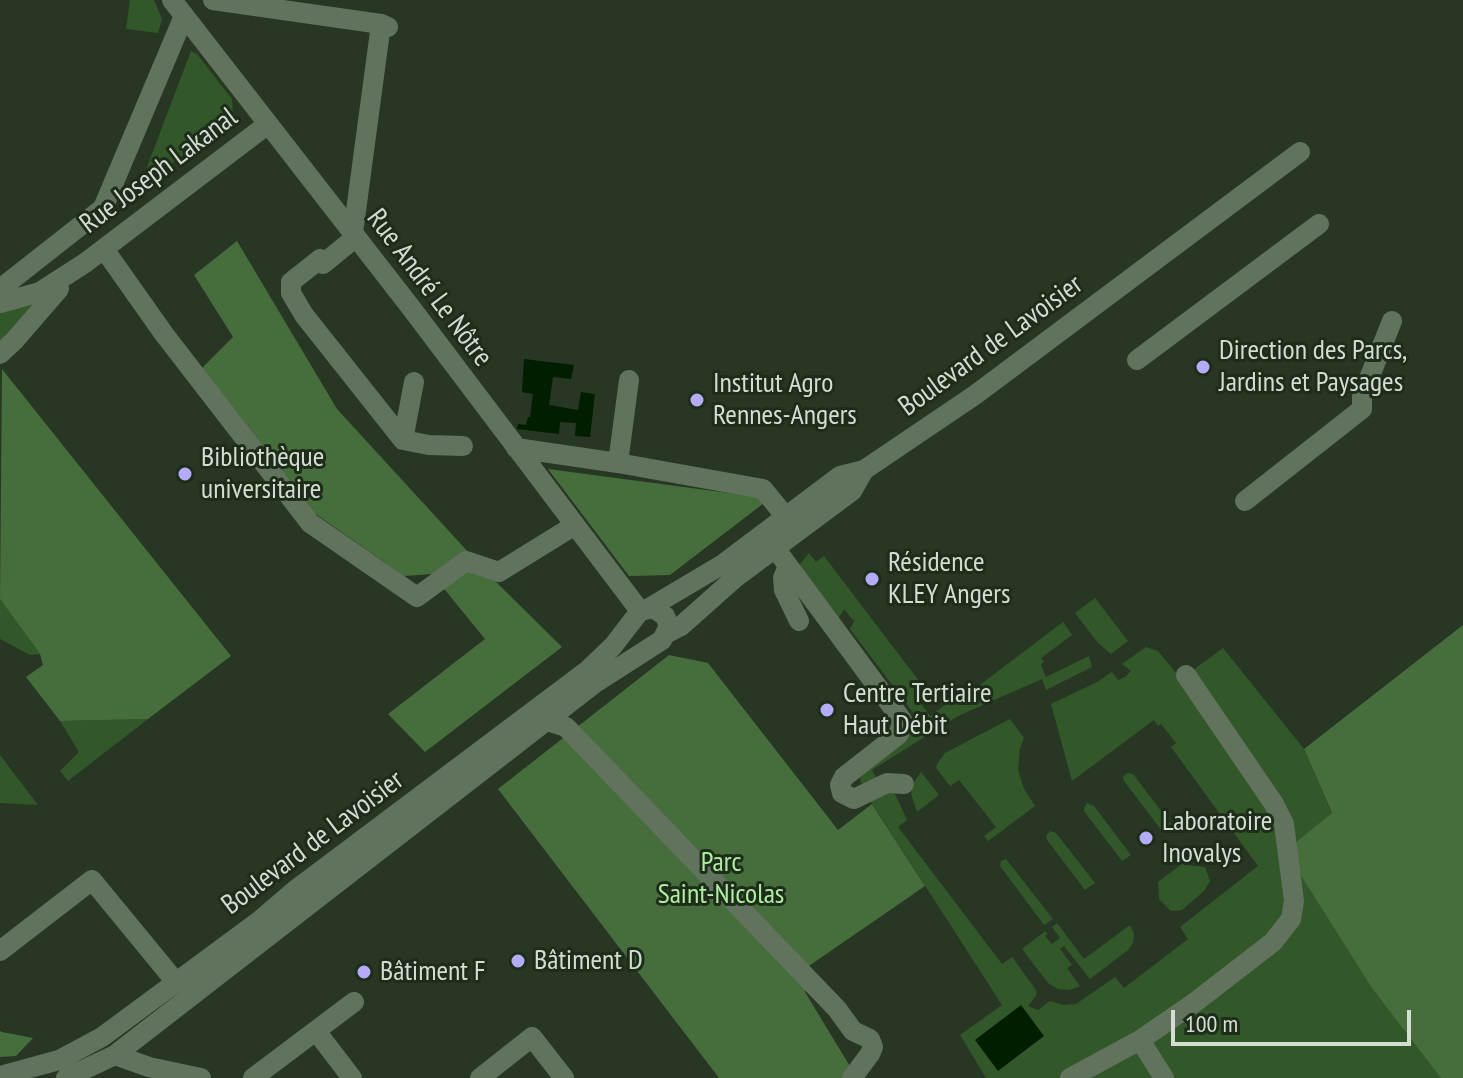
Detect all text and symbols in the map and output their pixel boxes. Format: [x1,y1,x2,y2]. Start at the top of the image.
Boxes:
street label: Rue Joseph Lakanal [74,101,244,241]
street label: Rue André Le Nôtre [359,203,499,373]
street label: Boulevard de Lavoisier [893,268,1089,424]
place label: Direction des Parcs, Jardins et Paysages [1219,334,1407,400]
marker: Direction des Parcs, Jardins et Paysages [1194,358,1212,376]
place label: Institut Agro Rennes-Angers [713,367,857,433]
marker: Institut Agro Rennes-Angers [688,391,706,409]
place label: Bibliothèque universitaire [201,441,324,507]
marker: Bibliothèque universitaire [176,465,194,483]
place label: Résidence KLEY Angers [888,546,1010,612]
marker: Résidence KLEY Angers [863,570,881,588]
place label: Centre Tertiaire Haut Débit [843,677,992,743]
marker: Centre Tertiaire Haut Débit [818,701,836,719]
street label: Boulevard de Lavoisier [216,764,410,922]
place label: Laboratoire Inovalys [1162,805,1272,871]
marker: Laboratoire Inovalys [1137,829,1155,847]
park label: Parc Saint-Nicolas [658,846,784,912]
place label: Bâtiment D [534,944,643,978]
marker: Bâtiment D [509,952,527,970]
place label: Bâtiment F [380,955,485,989]
marker: Bâtiment F [355,963,373,981]
scale bar [1175,994,1415,1044]
text: 100 m [1185,1008,1238,1039]

